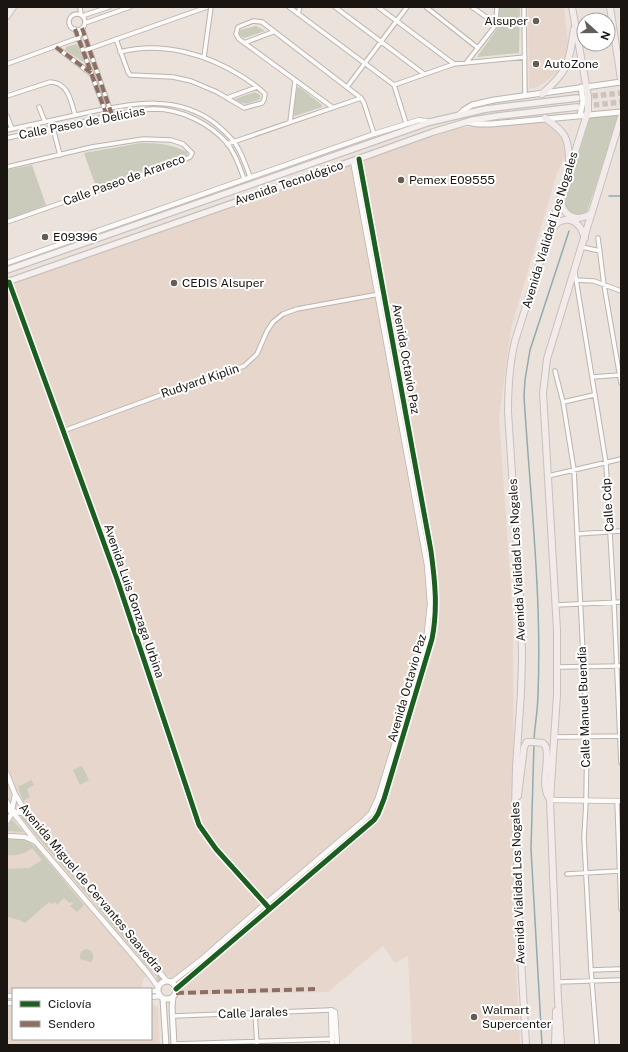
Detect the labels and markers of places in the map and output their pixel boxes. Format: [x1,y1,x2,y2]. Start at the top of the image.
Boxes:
place label: Alsuper [484,14,528,28]
marker: Alsuper [531,16,541,26]
place label: AutoZone [544,57,599,71]
marker: AutoZone [531,59,541,69]
place label: Pemex E09555 [409,173,495,187]
marker: Pemex E09555 [396,175,406,185]
place label: E09396 [53,230,98,244]
marker: E09396 [40,232,50,242]
place label: CEDIS Alsuper [182,276,264,290]
marker: CEDIS Alsuper [169,278,179,288]
place label: Walmart Supercenter [482,1003,552,1031]
marker: Walmart Supercenter [469,1012,479,1022]

